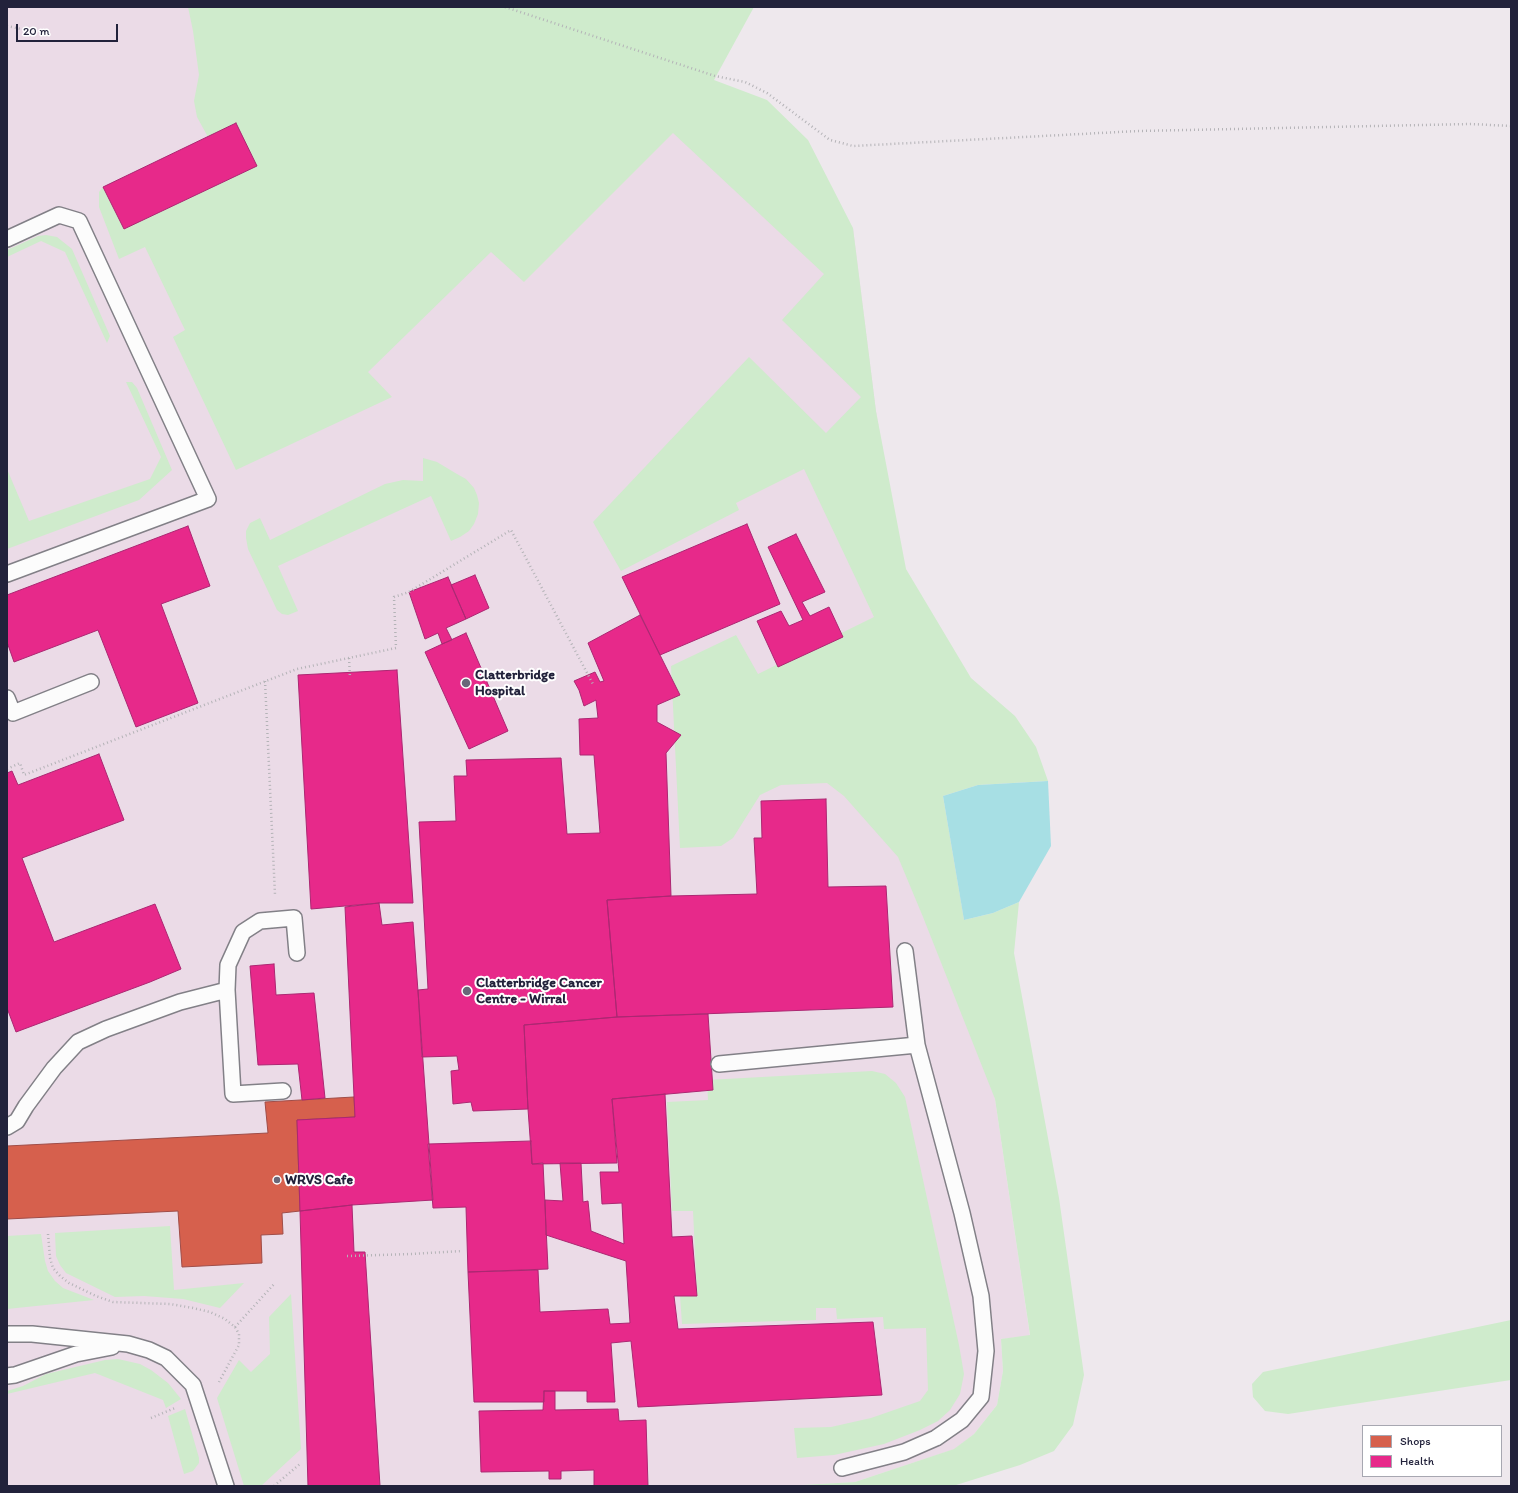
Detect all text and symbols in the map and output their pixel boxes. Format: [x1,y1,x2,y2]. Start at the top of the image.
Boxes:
scale bar [18,16,120,42]
text: 20 m [23,24,50,38]
place label: Clatterbridge Hospital [475,667,555,700]
marker: Clatterbridge Hospital [460,677,472,689]
place label: Clatterbridge Cancer Centre - Wirral [476,975,602,1008]
marker: Clatterbridge Cancer Centre - Wirral [461,985,473,997]
place label: WRVS Cafe [285,1172,353,1188]
marker: WRVS Cafe [272,1175,282,1185]
legend [1362,1425,1502,1477]
text: Shops [1400,1434,1431,1448]
text: Health [1400,1454,1434,1468]

